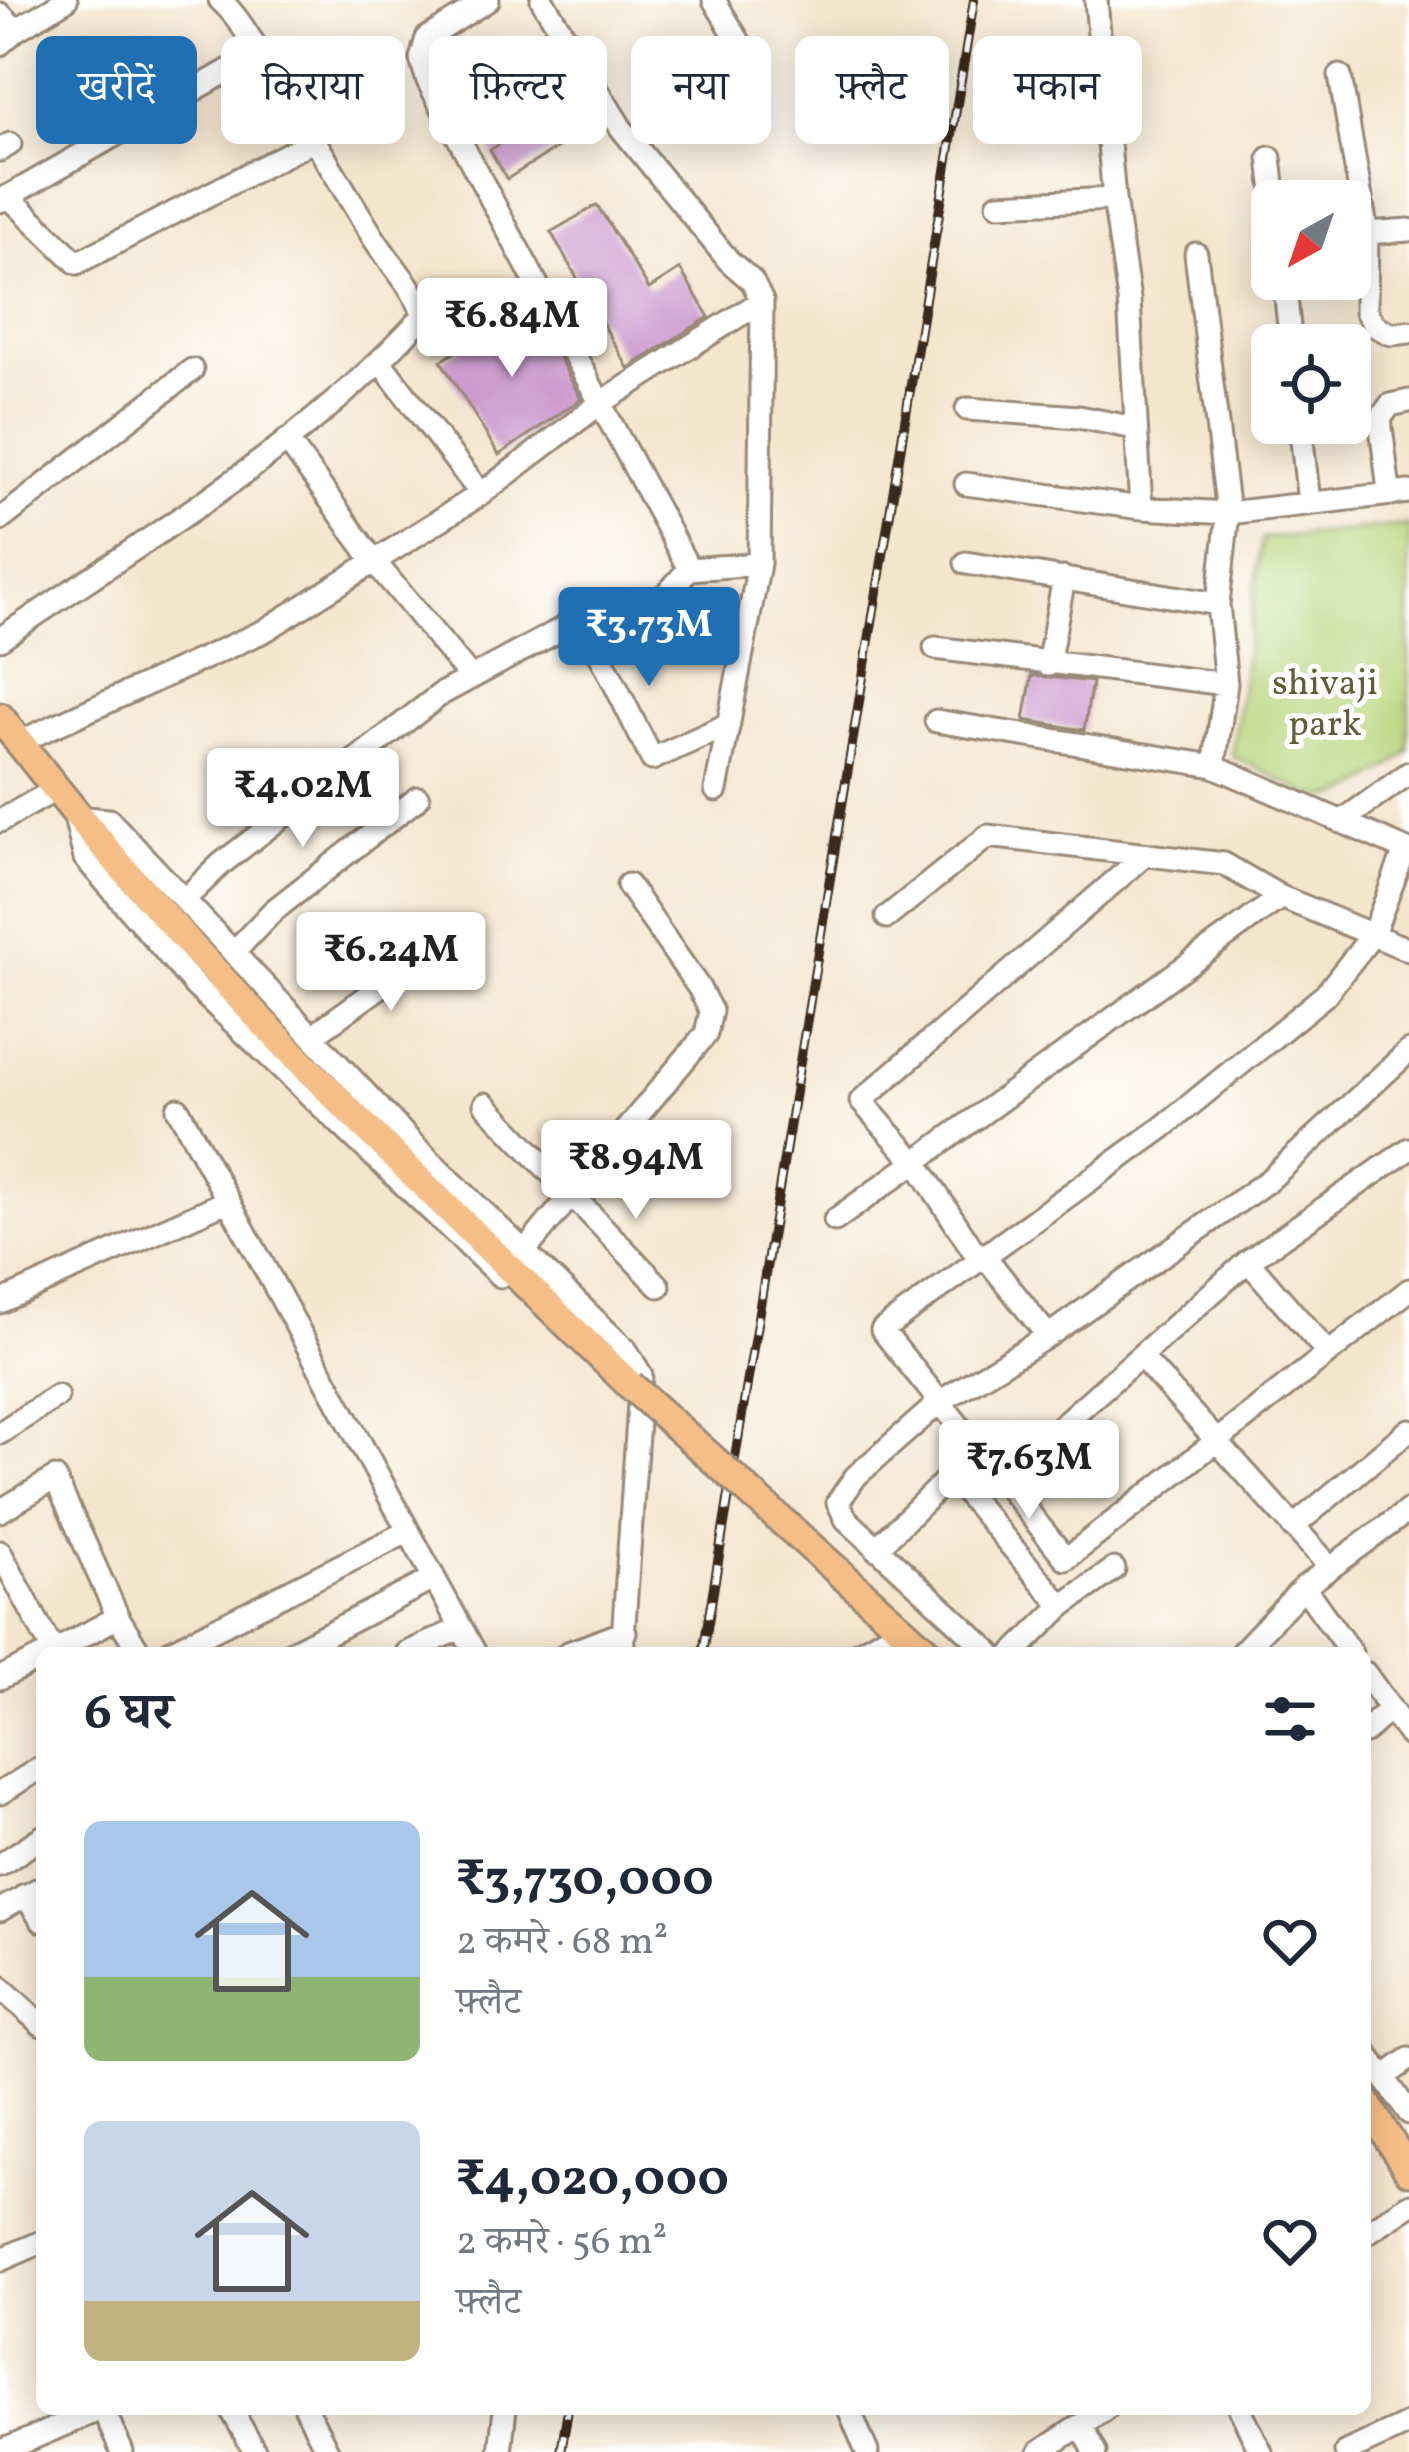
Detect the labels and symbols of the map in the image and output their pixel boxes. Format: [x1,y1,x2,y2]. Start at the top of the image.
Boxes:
north arrow [1251,180,1371,300]
pin: ₹6.84M [414,278,610,380]
pin: ₹3.73M [551,587,747,689]
park label: shivaji park [1272,660,1378,751]
pin: ₹4.02M [205,748,401,850]
pin: ₹6.24M [293,912,489,1014]
pin: ₹8.94M [538,1120,734,1222]
pin: ₹7.63M [931,1420,1127,1522]

